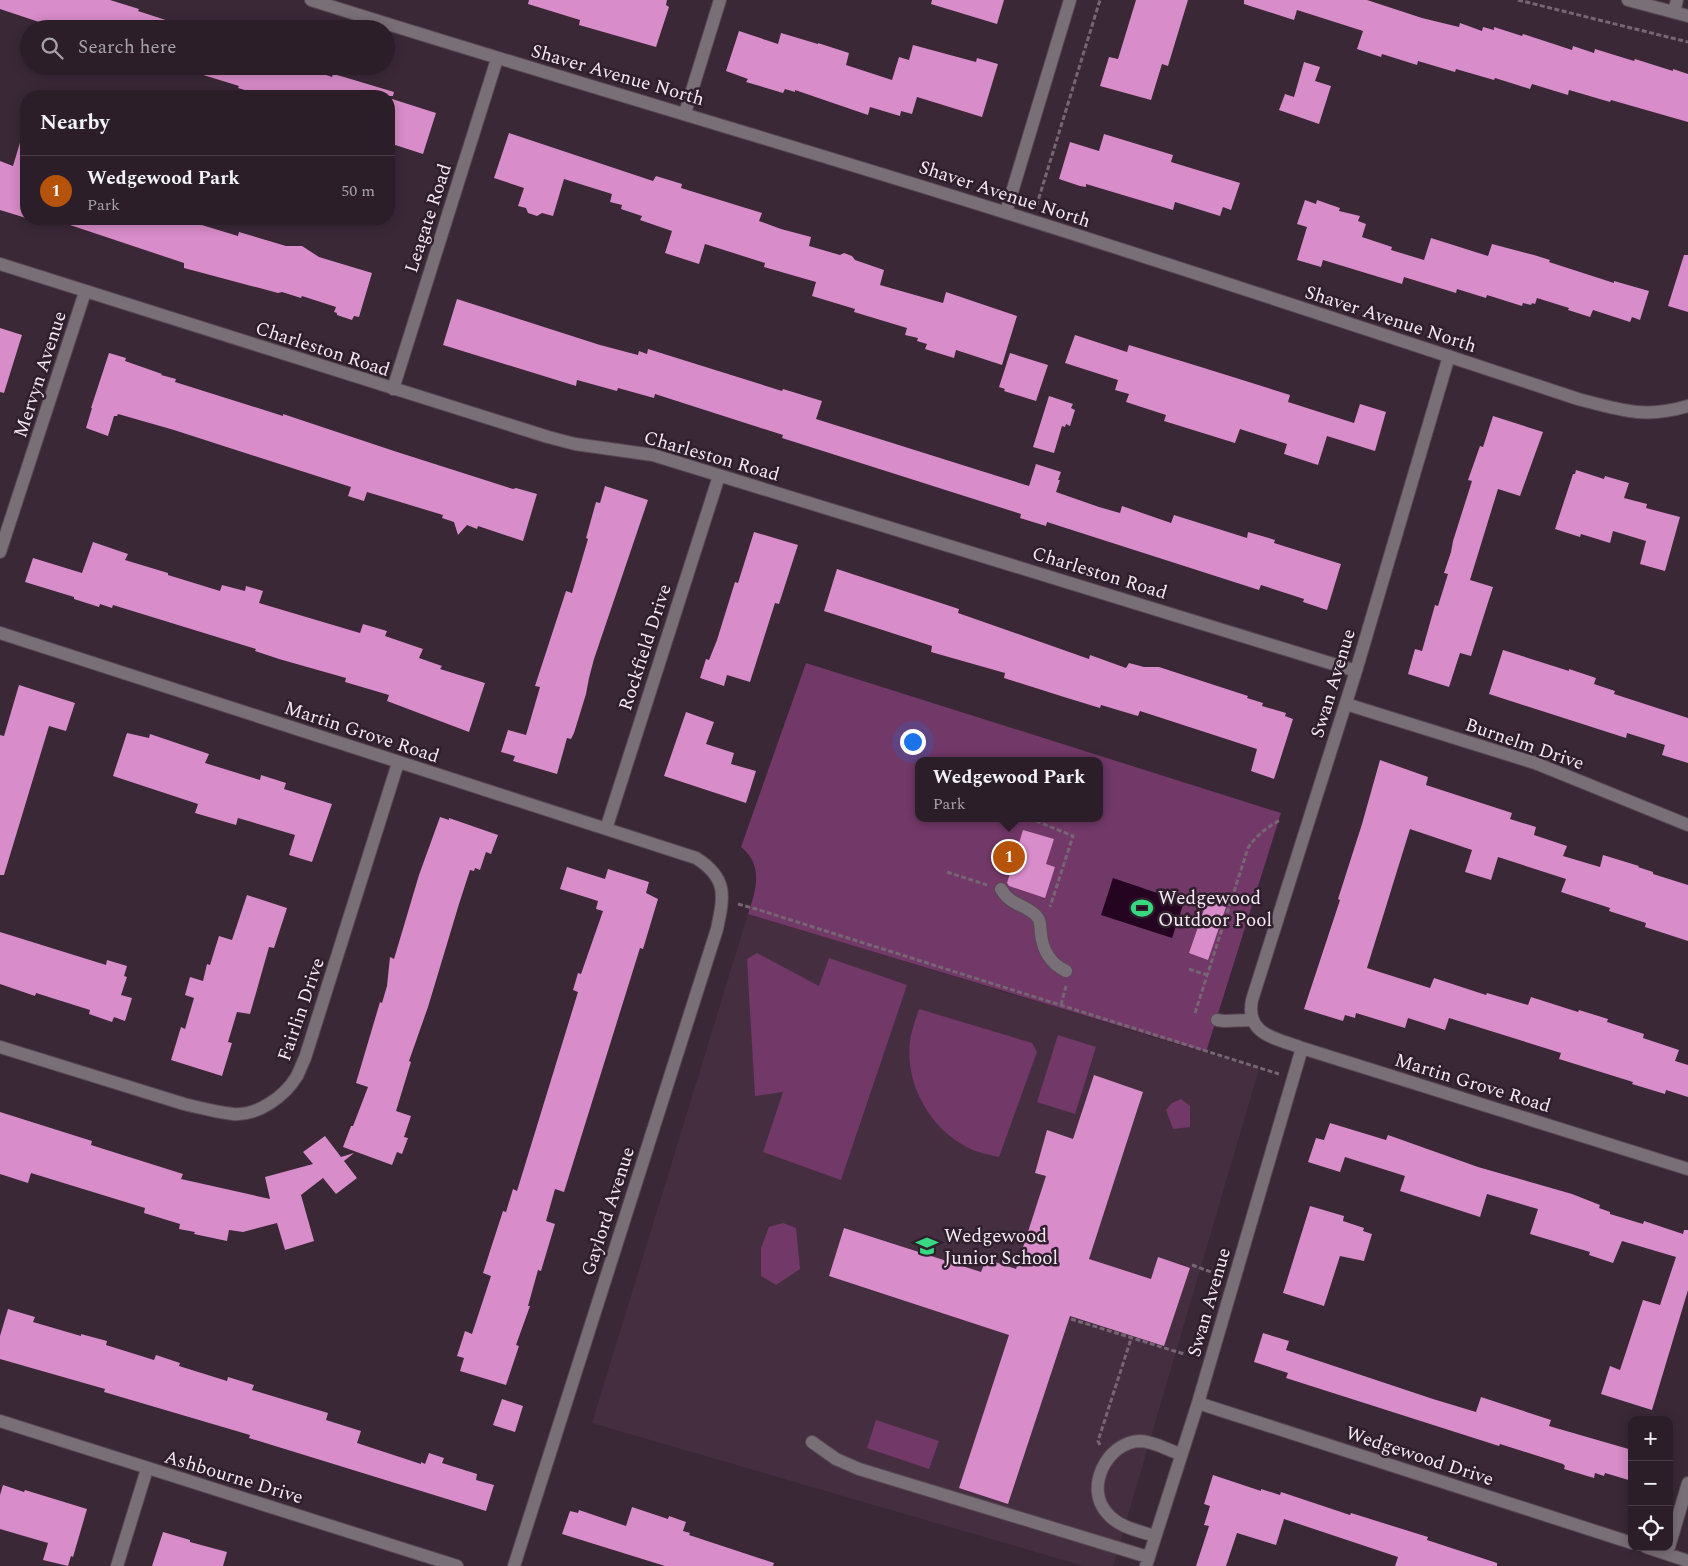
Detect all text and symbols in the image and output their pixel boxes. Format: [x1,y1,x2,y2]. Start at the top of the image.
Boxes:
search box [20,20,395,75]
text: Search here [78,33,177,62]
icon: search [38,34,66,62]
street label: Shaver Avenue North [527,37,708,114]
text: Nearby [40,107,110,139]
street label: Shaver Avenue North [915,153,1094,236]
street label: Leagate Road [397,160,460,277]
text: Wedgewood Park [87,164,240,193]
text: 1 [52,179,60,203]
text: 50 m [341,179,375,203]
text: Park [87,193,120,217]
street label: Shaver Avenue North [1301,278,1480,361]
street label: Mervyn Avenue [6,307,75,442]
street label: Charleston Road [251,314,394,385]
street label: Charleston Road [640,423,783,490]
street label: Charleston Road [1028,539,1171,608]
street label: Rockfield Drive [611,580,680,715]
street label: Swan Avenue [1303,625,1364,742]
street label: Martin Grove Road [280,694,443,771]
street label: Burnelm Drive [1461,710,1588,778]
your location [900,729,926,755]
popup [915,757,1103,822]
text: Wedgewood Park [933,763,1085,792]
text: Park [933,792,966,816]
pin: 1 [993,838,1025,876]
place label: Wedgewood Outdoor Pool [1158,884,1272,935]
sports icon: Wedgewood Outdoor Pool [1129,895,1155,921]
street label: Fairlin Drive [270,954,333,1065]
street label: Martin Grove Road [1391,1046,1554,1121]
street label: Gaylord Avenue [574,1143,643,1280]
place label: Wedgewood Junior School [944,1222,1058,1273]
school or university icon: Wedgewood Junior School [914,1233,940,1259]
street label: Swan Avenue [1180,1244,1239,1361]
map controls [1628,1416,1673,1551]
button: + [1628,1416,1673,1461]
street label: Wedgewood Drive [1342,1419,1497,1494]
street label: Ashbourne Drive [161,1443,307,1512]
button: − [1628,1461,1673,1506]
button: locate [1628,1506,1673,1551]

